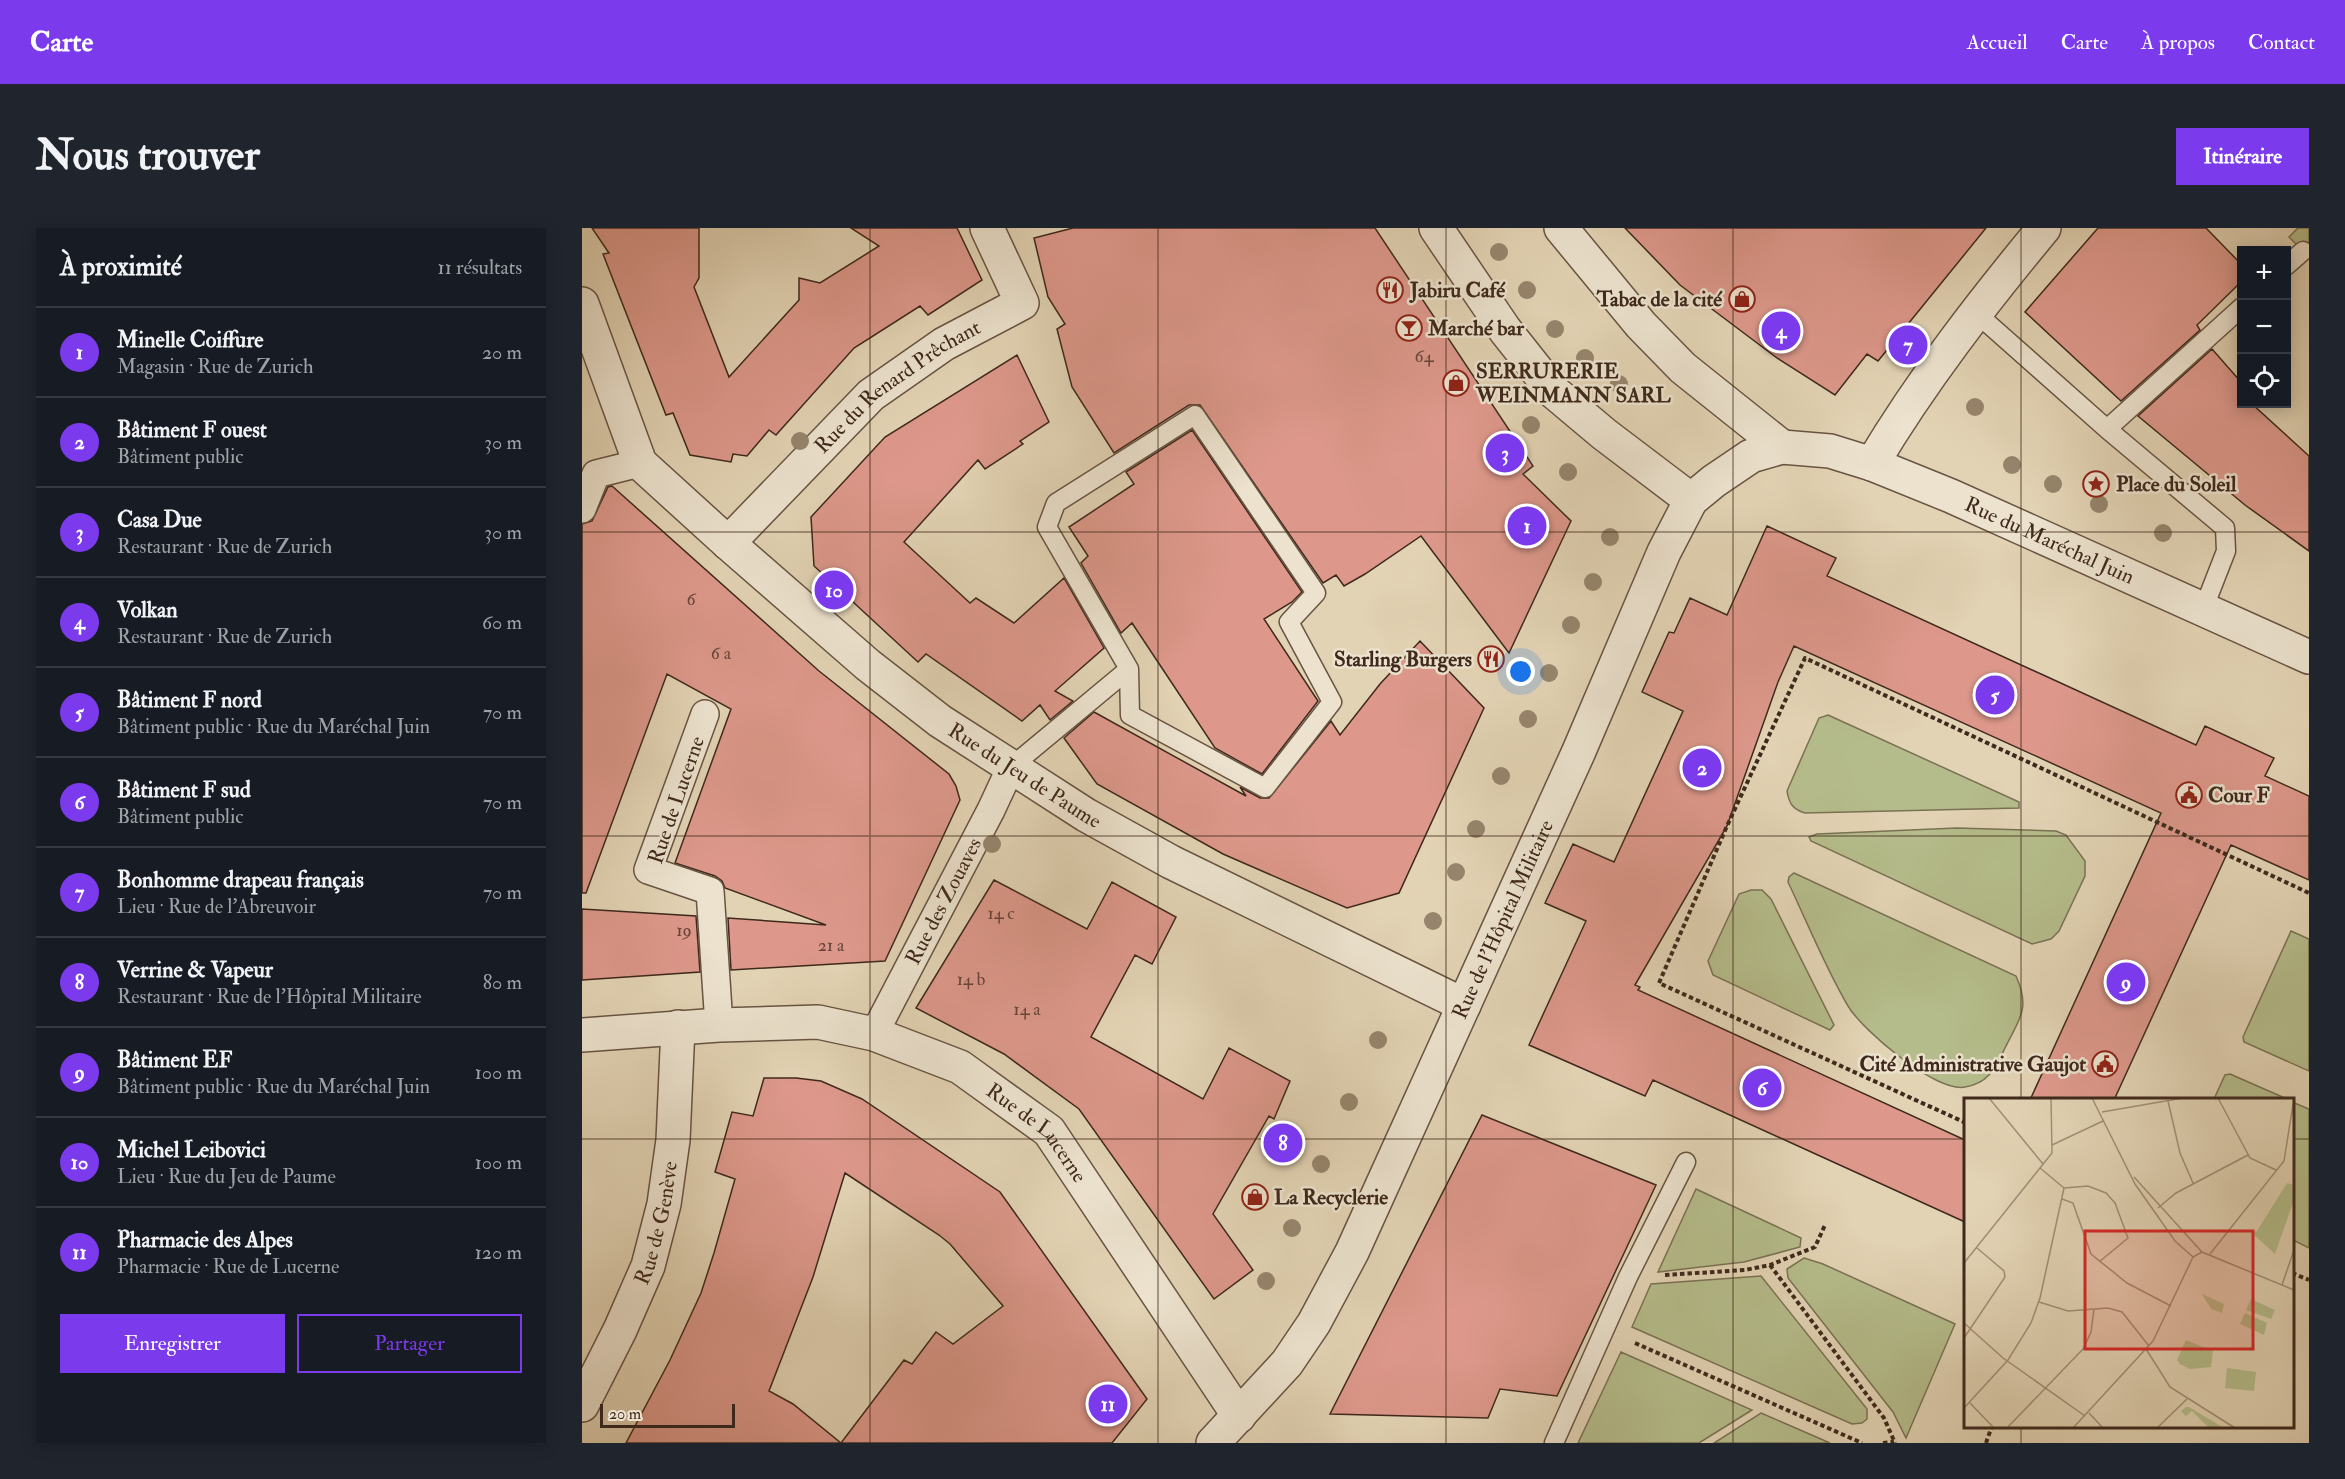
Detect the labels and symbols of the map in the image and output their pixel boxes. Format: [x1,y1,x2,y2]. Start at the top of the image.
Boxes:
restaurant icon: Jabiru Café [1375,275,1405,305]
place label: Jabiru Café [1409,277,1506,304]
shop icon: Tabac de la cité [1727,284,1757,314]
place label: Tabac de la cité [1596,286,1723,313]
pin: 4 [1762,308,1800,354]
bar icon: Marché bar [1394,313,1424,343]
street label: Rue du Renard Prêchant [809,314,986,459]
place label: Marché bar [1427,315,1525,342]
pin: 7 [1888,322,1928,368]
house number: 64 [1415,345,1435,368]
place label: SERRURERIE WEINMANN SARL [1475,358,1672,409]
shop icon: SERRURERIE WEINMANN SARL [1441,368,1471,398]
pin: 3 [1486,430,1524,476]
place icon: Place du Soleil [2081,469,2111,499]
place label: Place du Soleil [2116,471,2237,498]
street label: Rue du Maréchal Juin [1960,491,2139,591]
pin: 1 [1508,504,1546,548]
pin: 10 [814,568,854,613]
house number: 6 [686,588,696,611]
house number: 6 a [711,642,732,665]
restaurant icon: Starling Burgers [1476,644,1506,674]
place label: Starling Burgers [1334,646,1472,673]
your location [1506,657,1535,686]
pin: 5 [1976,672,2014,718]
street label: Rue du Jeu de Paume [943,717,1106,835]
street label: Rue de Lucerne [642,733,711,868]
pin: 2 [1682,746,1722,790]
public building icon: Cour F [2174,780,2204,810]
place label: Cour F [2208,782,2270,809]
street label: Rue de l'Hôpital Militaire [1446,815,1560,1023]
street label: Rue des Zouaves [900,833,988,969]
house number: 14 c [987,902,1015,925]
house number: 19 [676,919,692,942]
house number: 21 a [818,934,845,957]
pin: 9 [2106,960,2146,1005]
house number: 14 b [957,968,986,991]
house number: 14 a [1013,998,1041,1021]
public building icon: Cité Administrative Gaujot [2090,1049,2120,1079]
place label: Cité Administrative Gaujot [1860,1051,2086,1078]
pin: 6 [1742,1066,1782,1110]
street label: Rue de Lucerne [981,1077,1093,1188]
inset map [1964,1098,2294,1428]
pin: 8 [1264,1120,1302,1166]
street label: Rue de Genève [628,1159,684,1289]
shop icon: La Recyclerie [1240,1182,1270,1212]
place label: La Recyclerie [1274,1184,1388,1211]
pin: 11 [1088,1382,1128,1426]
scale bar [600,1401,735,1428]

